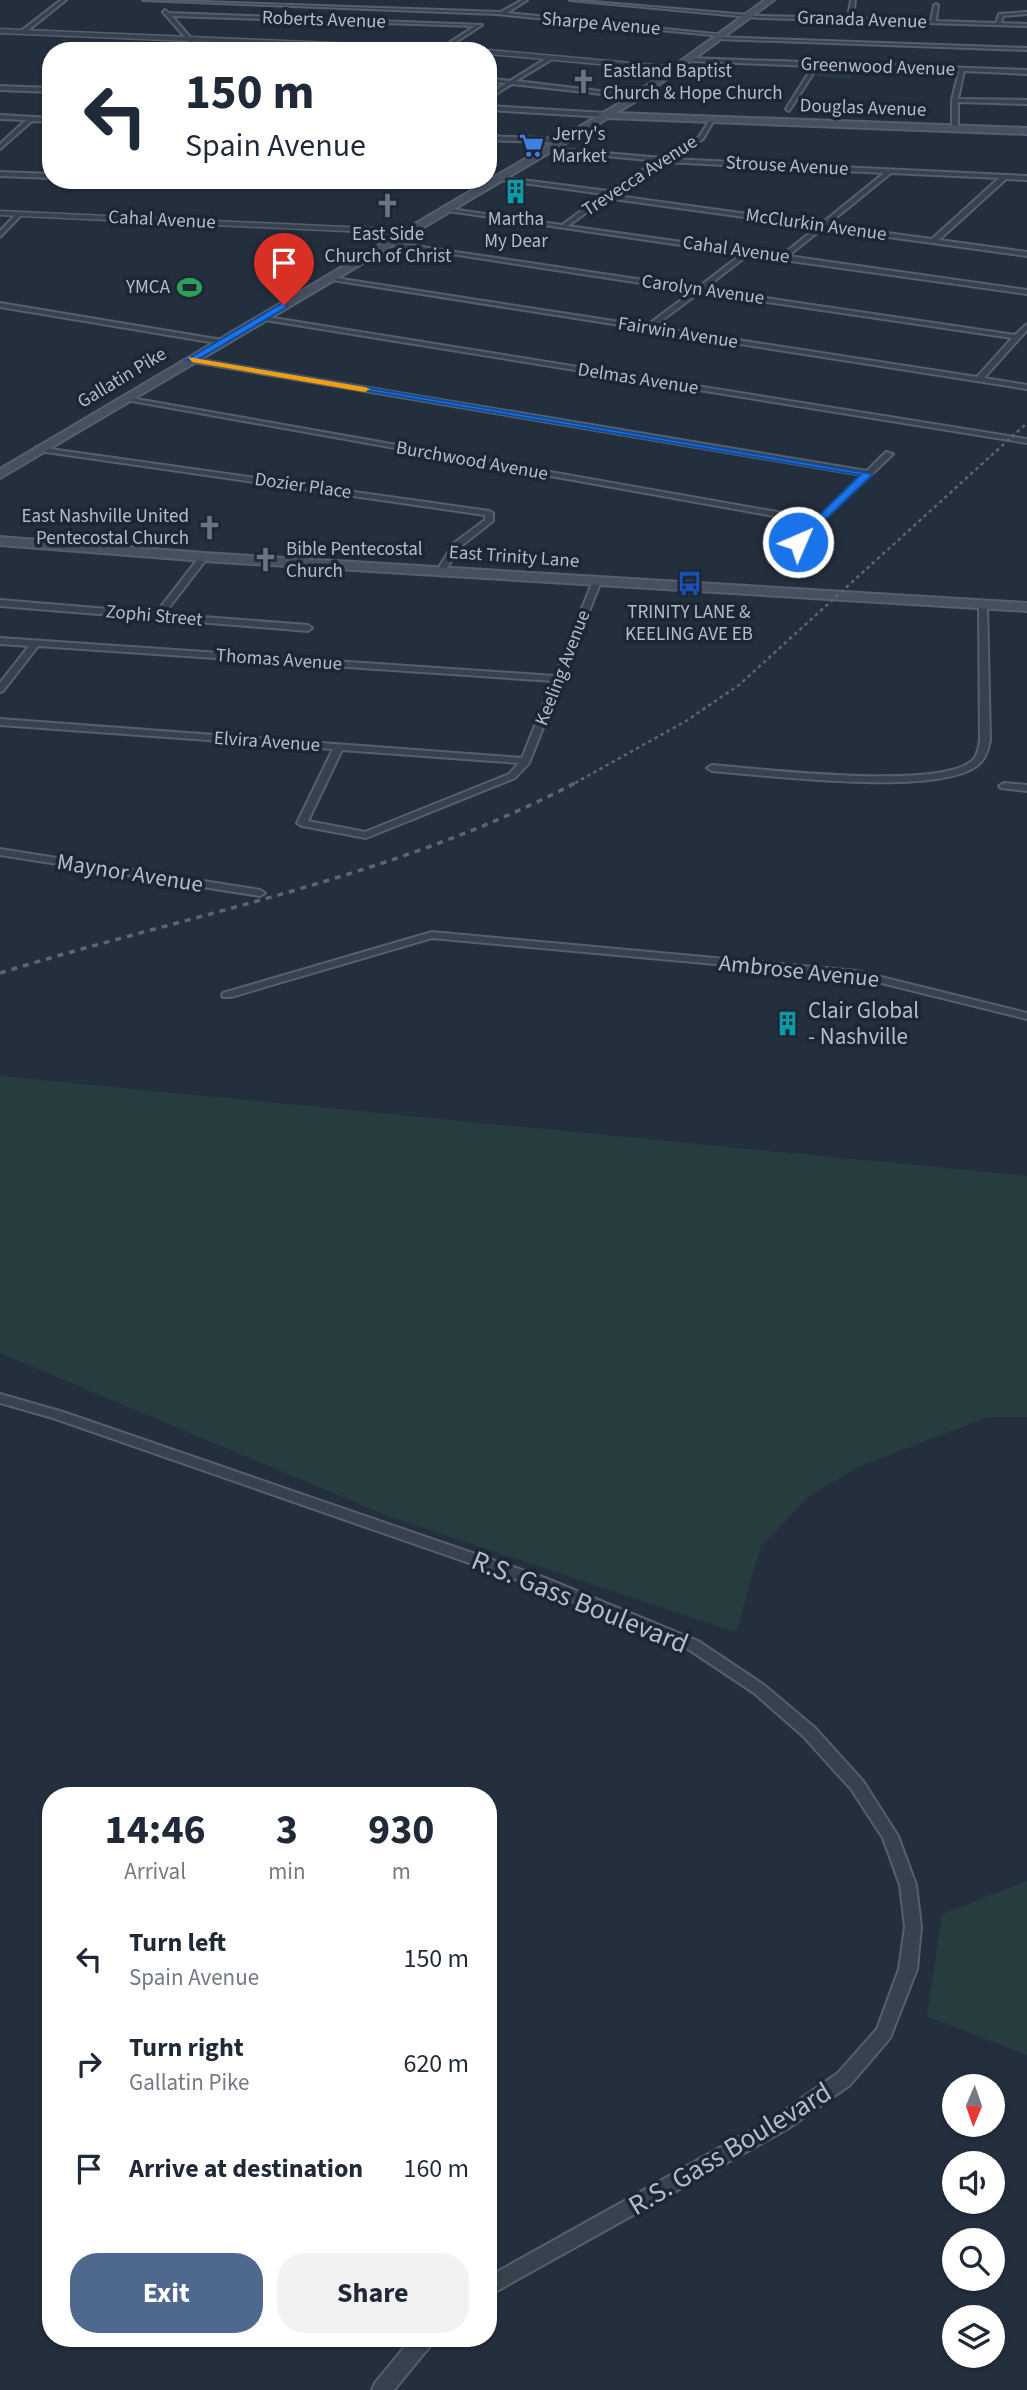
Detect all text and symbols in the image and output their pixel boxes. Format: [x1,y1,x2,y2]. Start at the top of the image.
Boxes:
street label: Roberts Avenue [262,4,386,36]
street label: Granada Avenue [797,4,927,36]
street label: Sharpe Avenue [541,5,661,43]
street label: Greenwood Avenue [800,51,956,83]
text: 150 m [185,58,314,128]
place label: Eastland Baptist Church & Hope Church [603,58,782,107]
church icon: Eastland Baptist Church & Hope Church [569,68,597,96]
icon: left [70,70,161,161]
street label: Douglas Avenue [799,92,927,124]
place label: Jerry's Market [552,121,607,170]
text: Spain Avenue [185,123,366,169]
street label: Trevecca Avenue [577,129,703,223]
supermarket icon: Jerry's Market [518,131,546,159]
street label: Strouse Avenue [725,149,849,183]
building icon: Martha My Dear [502,177,530,205]
church icon: East Side Church of Christ [374,192,402,220]
street label: McClurkin Avenue [744,202,888,248]
street label: Cahal Avenue [108,204,216,236]
place label: Martha My Dear [484,206,548,255]
place label: East Side Church of Christ [325,221,452,270]
street label: Cahal Avenue [681,229,791,271]
pin [254,233,314,305]
icon: arrive [265,244,303,282]
street label: Carolyn Avenue [640,268,766,312]
sports icon: YMCA [176,273,204,301]
place label: YMCA [125,274,171,301]
street label: Fairwin Avenue [616,310,740,356]
street label: Gallatin Pike [72,341,172,415]
street label: Delmas Avenue [576,356,700,402]
street label: Burchwood Avenue [394,434,550,488]
street label: Dozier Place [253,466,353,506]
place label: East Nashville United Pentecostal Church [22,503,189,552]
position arrow [761,505,835,579]
church icon: East Nashville United Pentecostal Church [195,513,223,541]
place label: Bible Pentecostal Church [286,536,423,585]
street label: East Trinity Lane [448,539,580,575]
church icon: Bible Pentecostal Church [252,546,280,574]
bus stop icon: TRINITY LANE & KEELING AVE EB [675,570,703,598]
street label: Zophi Street [104,598,204,634]
place label: TRINITY LANE & KEELING AVE EB [625,599,753,648]
street label: Keeling Avenue [529,606,597,730]
street label: Thomas Avenue [215,642,343,678]
street label: Elvira Avenue [213,725,321,759]
street label: Maynor Avenue [55,845,205,901]
street label: Ambrose Avenue [717,946,881,996]
place label: Clair Global - Nashville [808,994,919,1053]
building icon: Clair Global - Nashville [774,1009,802,1037]
street label: R.S. Gass Boulevard [466,1540,694,1664]
text: 14:46 [104,1800,206,1860]
text: 3 [276,1800,298,1860]
text: 930 [368,1800,435,1860]
text: Arrival [124,1855,186,1888]
text: min [268,1855,306,1888]
text: m [392,1855,411,1888]
text: Turn left [129,1924,226,1961]
icon: left [70,1940,108,1978]
text: 150 m [403,1940,469,1977]
text: Spain Avenue [129,1961,259,1994]
text: Turn right [129,2029,244,2066]
icon: right [70,2045,108,2083]
text: 620 m [403,2045,469,2082]
text: Gallatin Pike [129,2066,249,2099]
street label: R.S. Gass Boulevard [621,2072,839,2226]
north arrow [942,2074,1004,2137]
map controls [942,2074,1005,2368]
icon: arrive [70,2150,108,2188]
text: Arrive at destination [129,2150,363,2187]
text: 160 m [403,2150,469,2187]
button: sound [942,2151,1005,2214]
button: search [942,2228,1005,2291]
button: Exit [70,2253,263,2333]
button: Share [277,2253,469,2333]
button: layers [942,2305,1005,2368]

